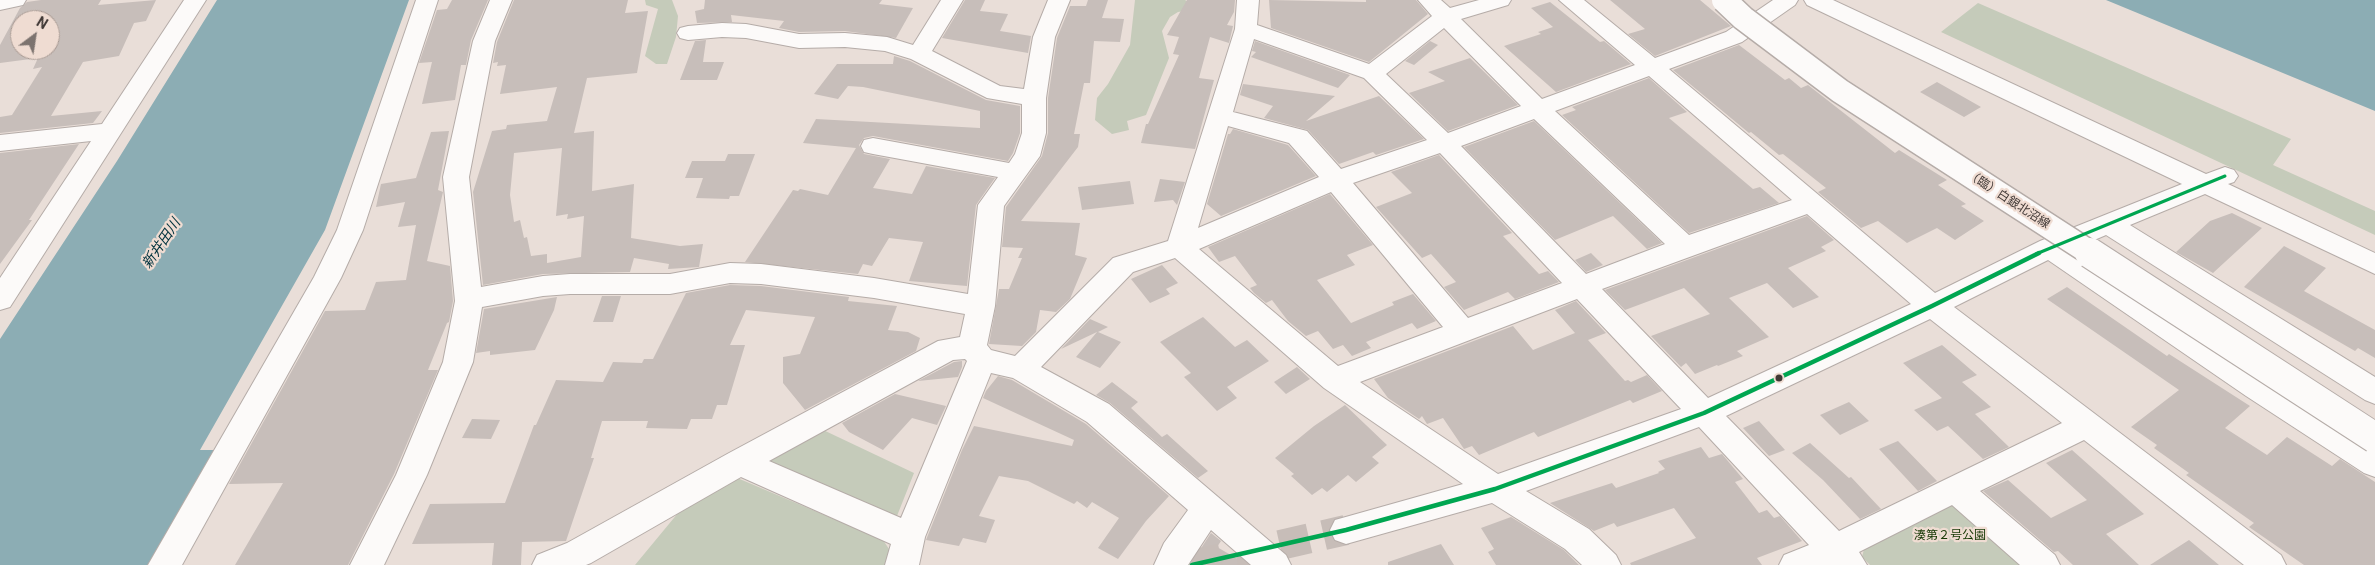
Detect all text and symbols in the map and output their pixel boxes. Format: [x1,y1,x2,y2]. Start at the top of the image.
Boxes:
north arrow [10,10,60,60]
text: N [34,14,51,32]
street label: （臨）白銀北沼線 [1964,168,2052,232]
water label: 新井田川 [139,216,185,272]
unlabelled marker [1774,373,1784,383]
park label: 湊第２号公園 [1914,529,1986,543]

